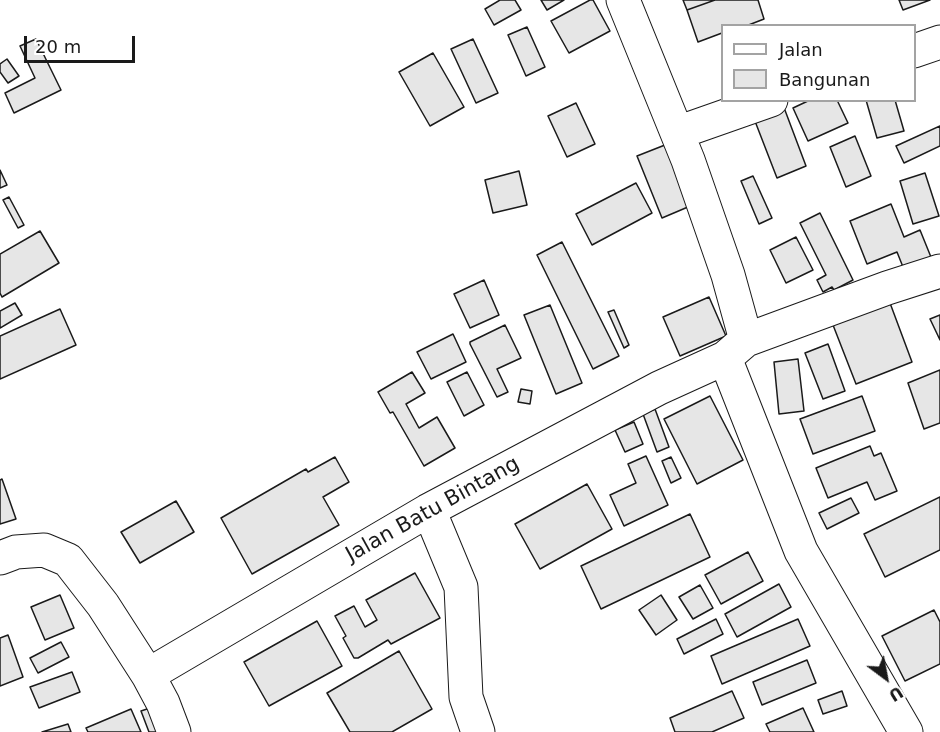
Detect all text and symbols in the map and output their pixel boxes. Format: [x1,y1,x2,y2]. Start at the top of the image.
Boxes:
scale bar [27,24,138,62]
legend [721,24,916,102]
text: 20 m [35,36,81,57]
text: Jalan [779,39,823,60]
text: Bangunan [779,69,870,90]
street label: Jalan Batu Bintang [342,452,524,568]
north arrow [856,648,916,708]
text: U [885,682,906,705]

